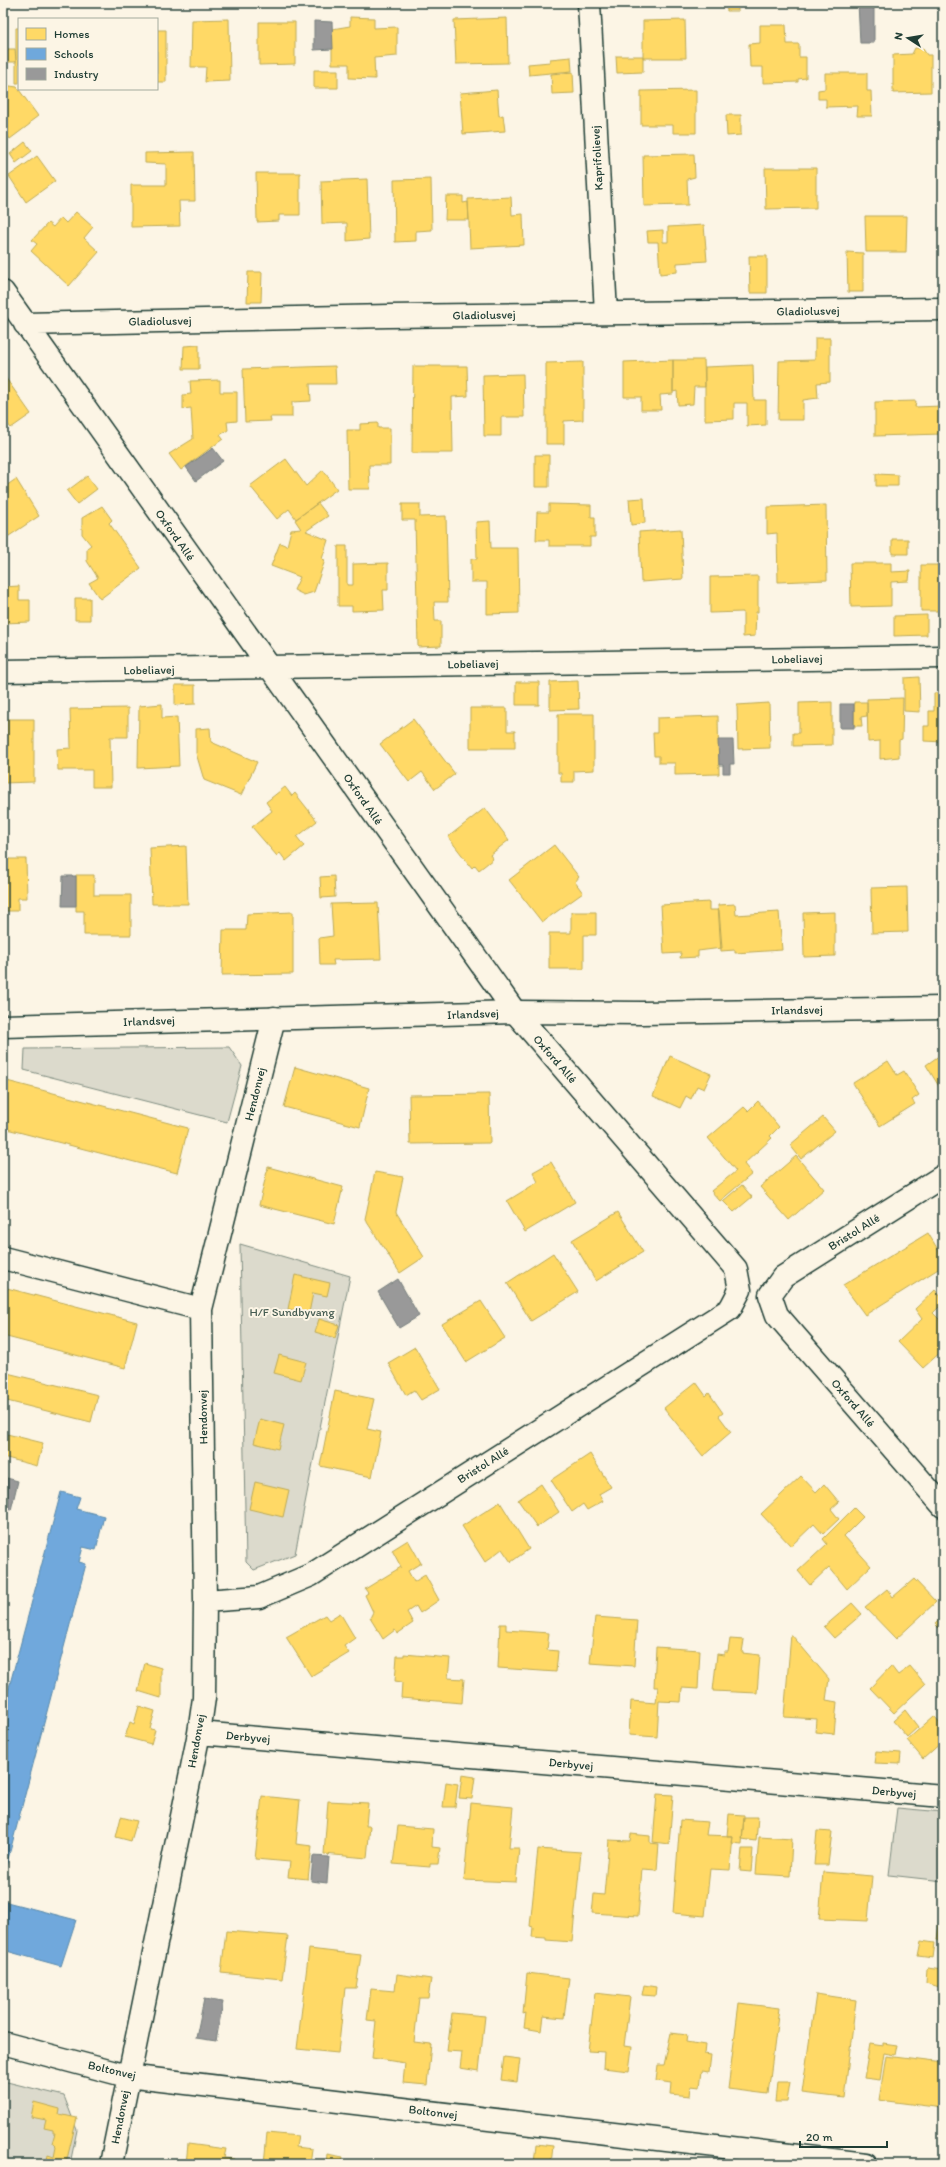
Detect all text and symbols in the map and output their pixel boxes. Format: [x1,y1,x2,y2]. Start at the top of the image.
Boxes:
legend [18,18,158,90]
north arrow [888,18,928,58]
text: Homes [54,27,90,41]
text: N [892,31,906,41]
text: Schools [54,47,93,61]
text: Industry [54,67,99,81]
street label: Kaprifolievej [588,125,606,191]
street label: Gladiolusvej [776,303,840,319]
street label: Gladiolusvej [452,307,516,323]
street label: Gladiolusvej [128,313,192,329]
street label: Oxford Allé [152,507,198,564]
street label: Lobeliavej [771,652,823,666]
street label: Lobeliavej [447,657,499,671]
street label: Lobeliavej [123,663,175,677]
street label: Oxford Allé [340,771,386,828]
street label: Irlandsvej [771,1003,823,1017]
street label: Irlandsvej [447,1006,499,1022]
street label: Irlandsvej [123,1013,175,1029]
street label: Oxford Allé [530,1032,580,1086]
street label: Hendonvej [242,1066,268,1122]
street label: Bristol Allé [826,1211,882,1253]
park label: H/F Sundbyvang [249,1305,335,1319]
street label: Oxford Allé [828,1376,878,1430]
street label: Hendonvej [196,1390,210,1444]
street label: Bristol Allé [455,1444,511,1486]
street label: Hendonvej [184,1713,208,1769]
street label: Derbyvej [225,1728,271,1746]
street label: Derbyvej [548,1755,594,1773]
street label: Derbyvej [871,1783,917,1801]
street label: Boltonvej [87,2058,137,2082]
street label: Hendonvej [108,2089,132,2145]
street label: Boltonvej [408,2102,458,2122]
scale bar [800,2123,887,2149]
text: 20 m [806,2130,833,2144]

